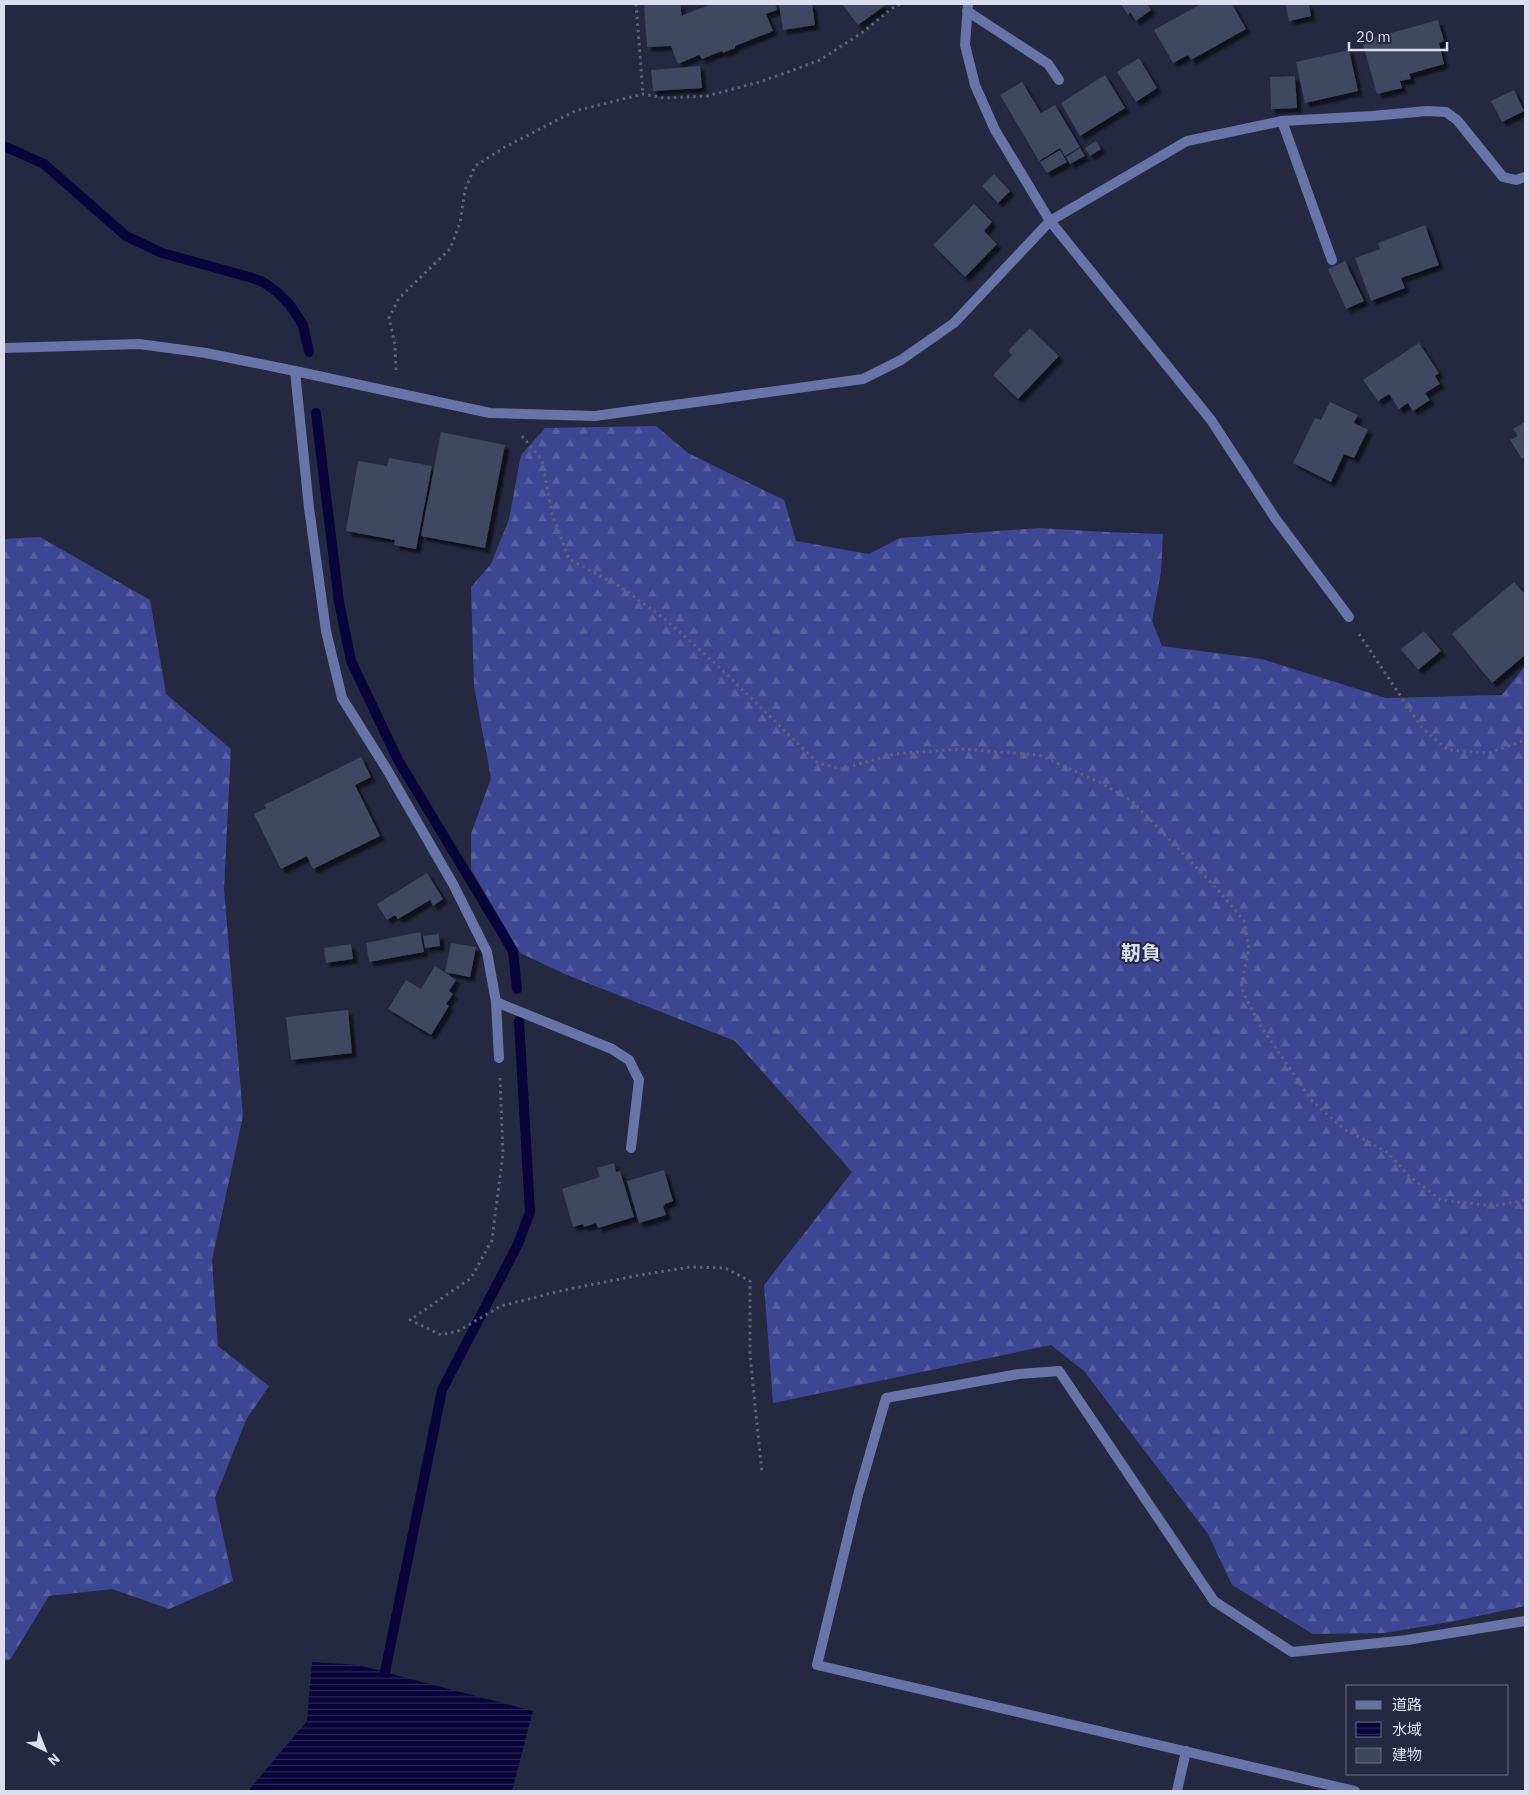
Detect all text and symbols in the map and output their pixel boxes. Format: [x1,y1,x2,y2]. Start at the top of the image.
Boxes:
scale bar [1349,20,1446,52]
text: 20 m [1356,27,1391,46]
district label: 靭負 [1121,939,1161,966]
legend [1346,1685,1509,1775]
text: 道路 [1392,1695,1422,1714]
text: 水域 [1392,1720,1422,1739]
north arrow [20,1725,70,1775]
text: 建物 [1392,1745,1422,1764]
text: N [44,1749,64,1770]

